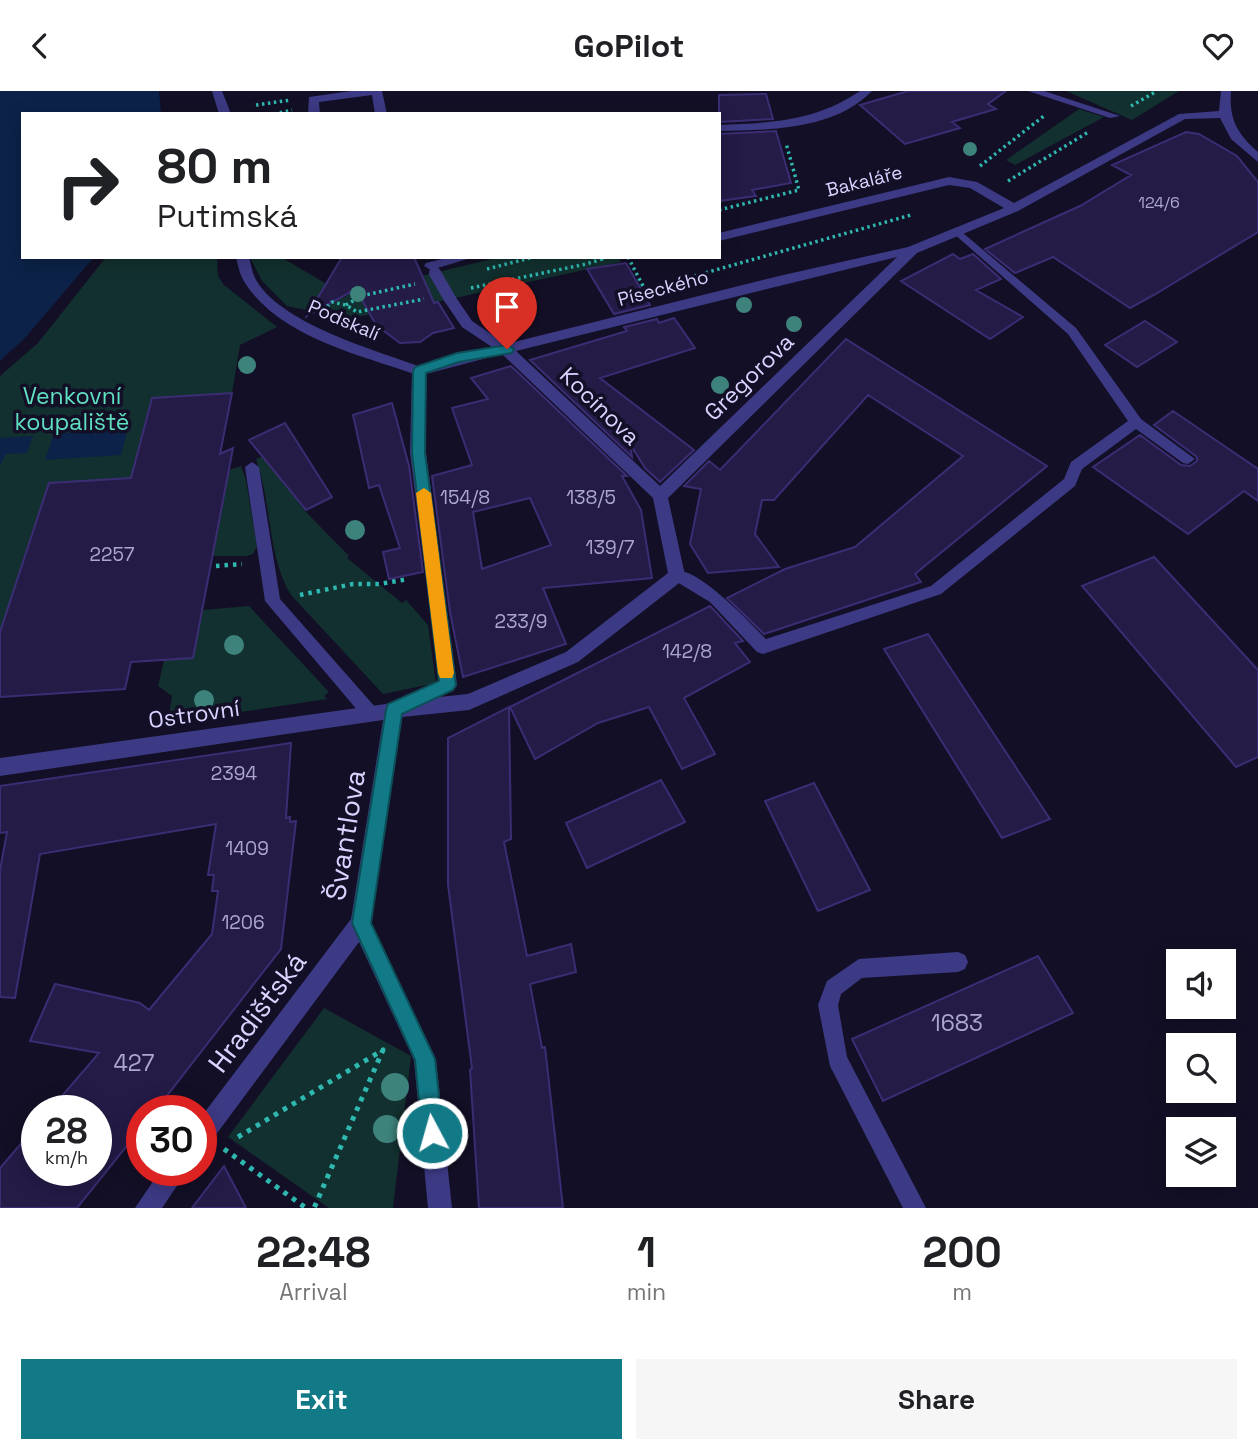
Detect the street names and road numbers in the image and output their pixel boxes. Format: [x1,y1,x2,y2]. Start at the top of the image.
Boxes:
street label: Bakaláře [823,159,905,203]
street label: Píseckého [615,264,711,312]
street label: Podskalí [304,294,384,346]
street label: Gregorova [698,327,800,427]
street label: Kocínova [554,360,646,452]
street label: Ostrovní [146,693,242,735]
street label: Švantlova [317,767,373,903]
street label: Hradišťská [200,944,314,1080]

